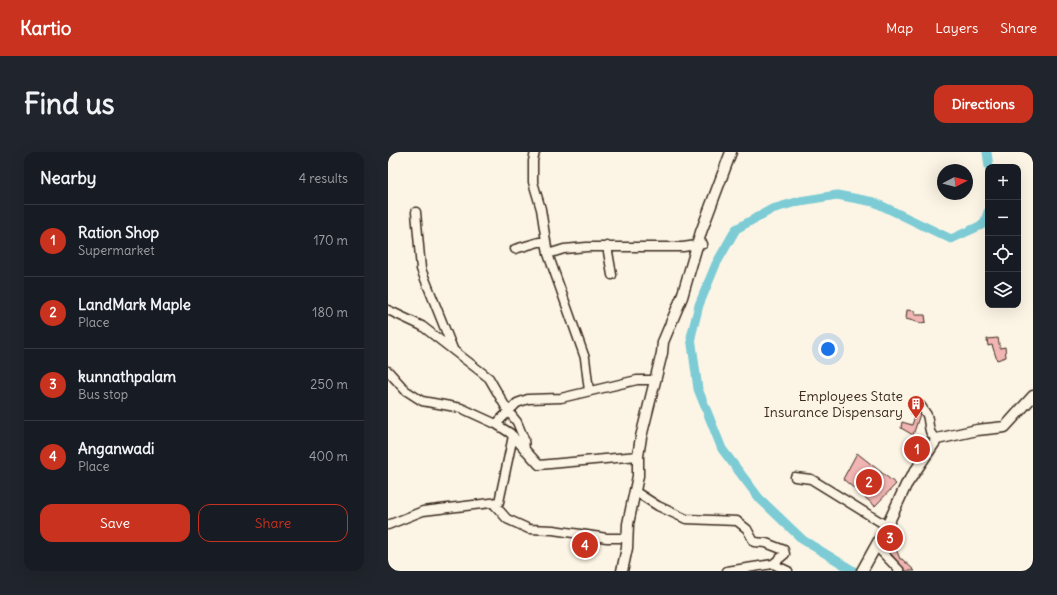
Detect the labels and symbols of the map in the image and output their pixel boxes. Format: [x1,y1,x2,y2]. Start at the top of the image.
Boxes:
north arrow [937,164,973,200]
your location [818,339,838,359]
place label: Employees State Insurance Dispensary [764,387,903,421]
building icon: Employees State Insurance Dispensary [906,394,926,419]
pin: 1 [904,434,930,464]
pin: 2 [856,467,882,497]
pin: 3 [877,523,903,553]
pin: 4 [572,530,598,560]

